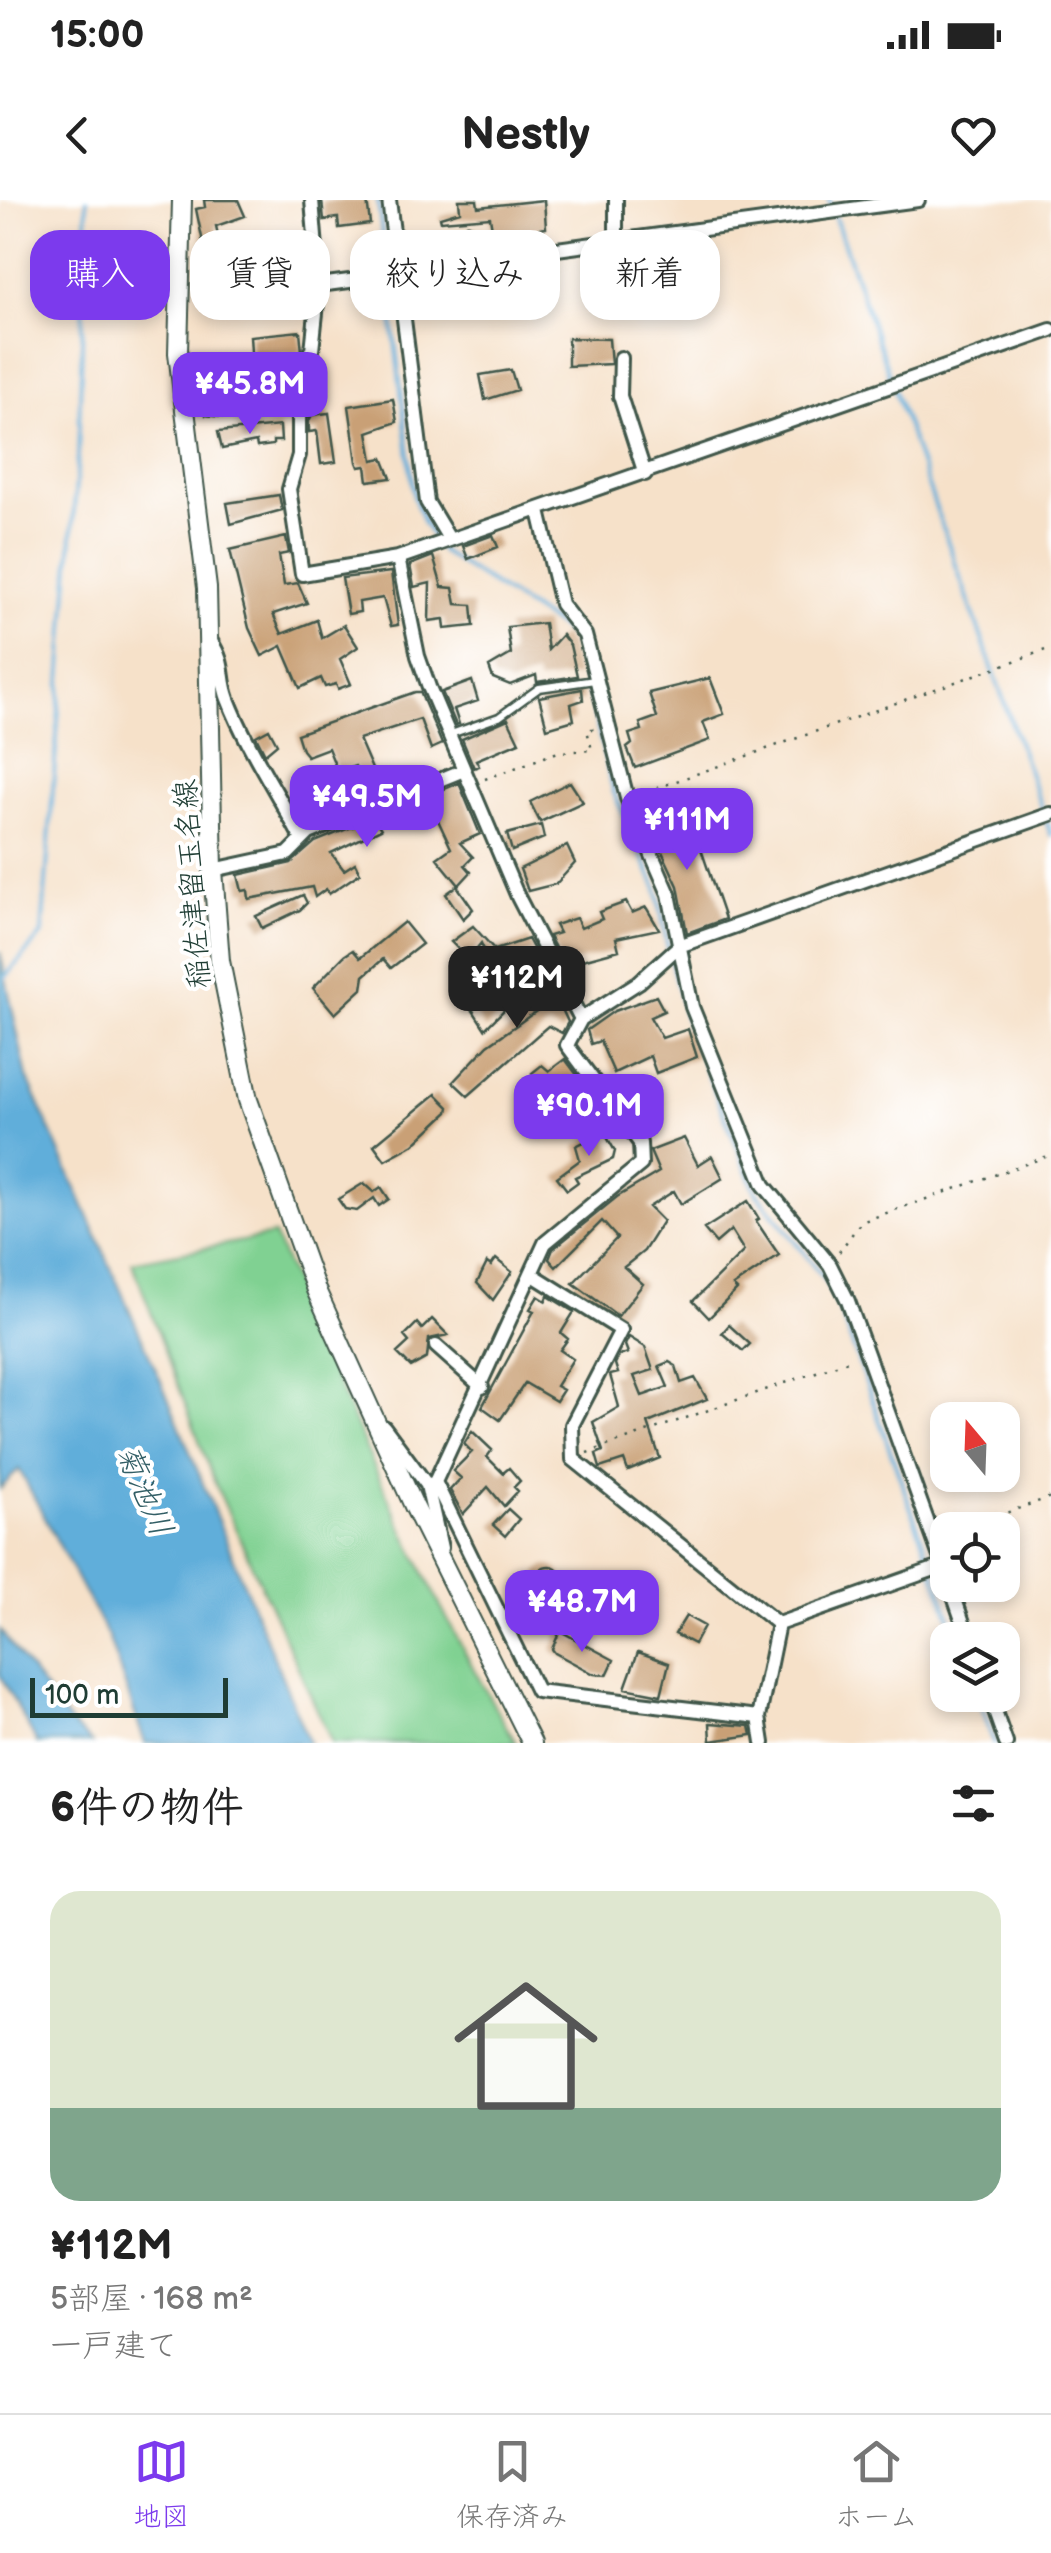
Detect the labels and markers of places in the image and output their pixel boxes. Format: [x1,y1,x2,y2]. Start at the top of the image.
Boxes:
pin: ¥45.8M [169,352,331,437]
pin: ¥49.5M [286,765,448,850]
pin: ¥111M [617,788,757,873]
pin: ¥112M [447,946,587,1031]
pin: ¥90.1M [508,1074,670,1159]
pin: ¥48.7M [501,1570,663,1655]

